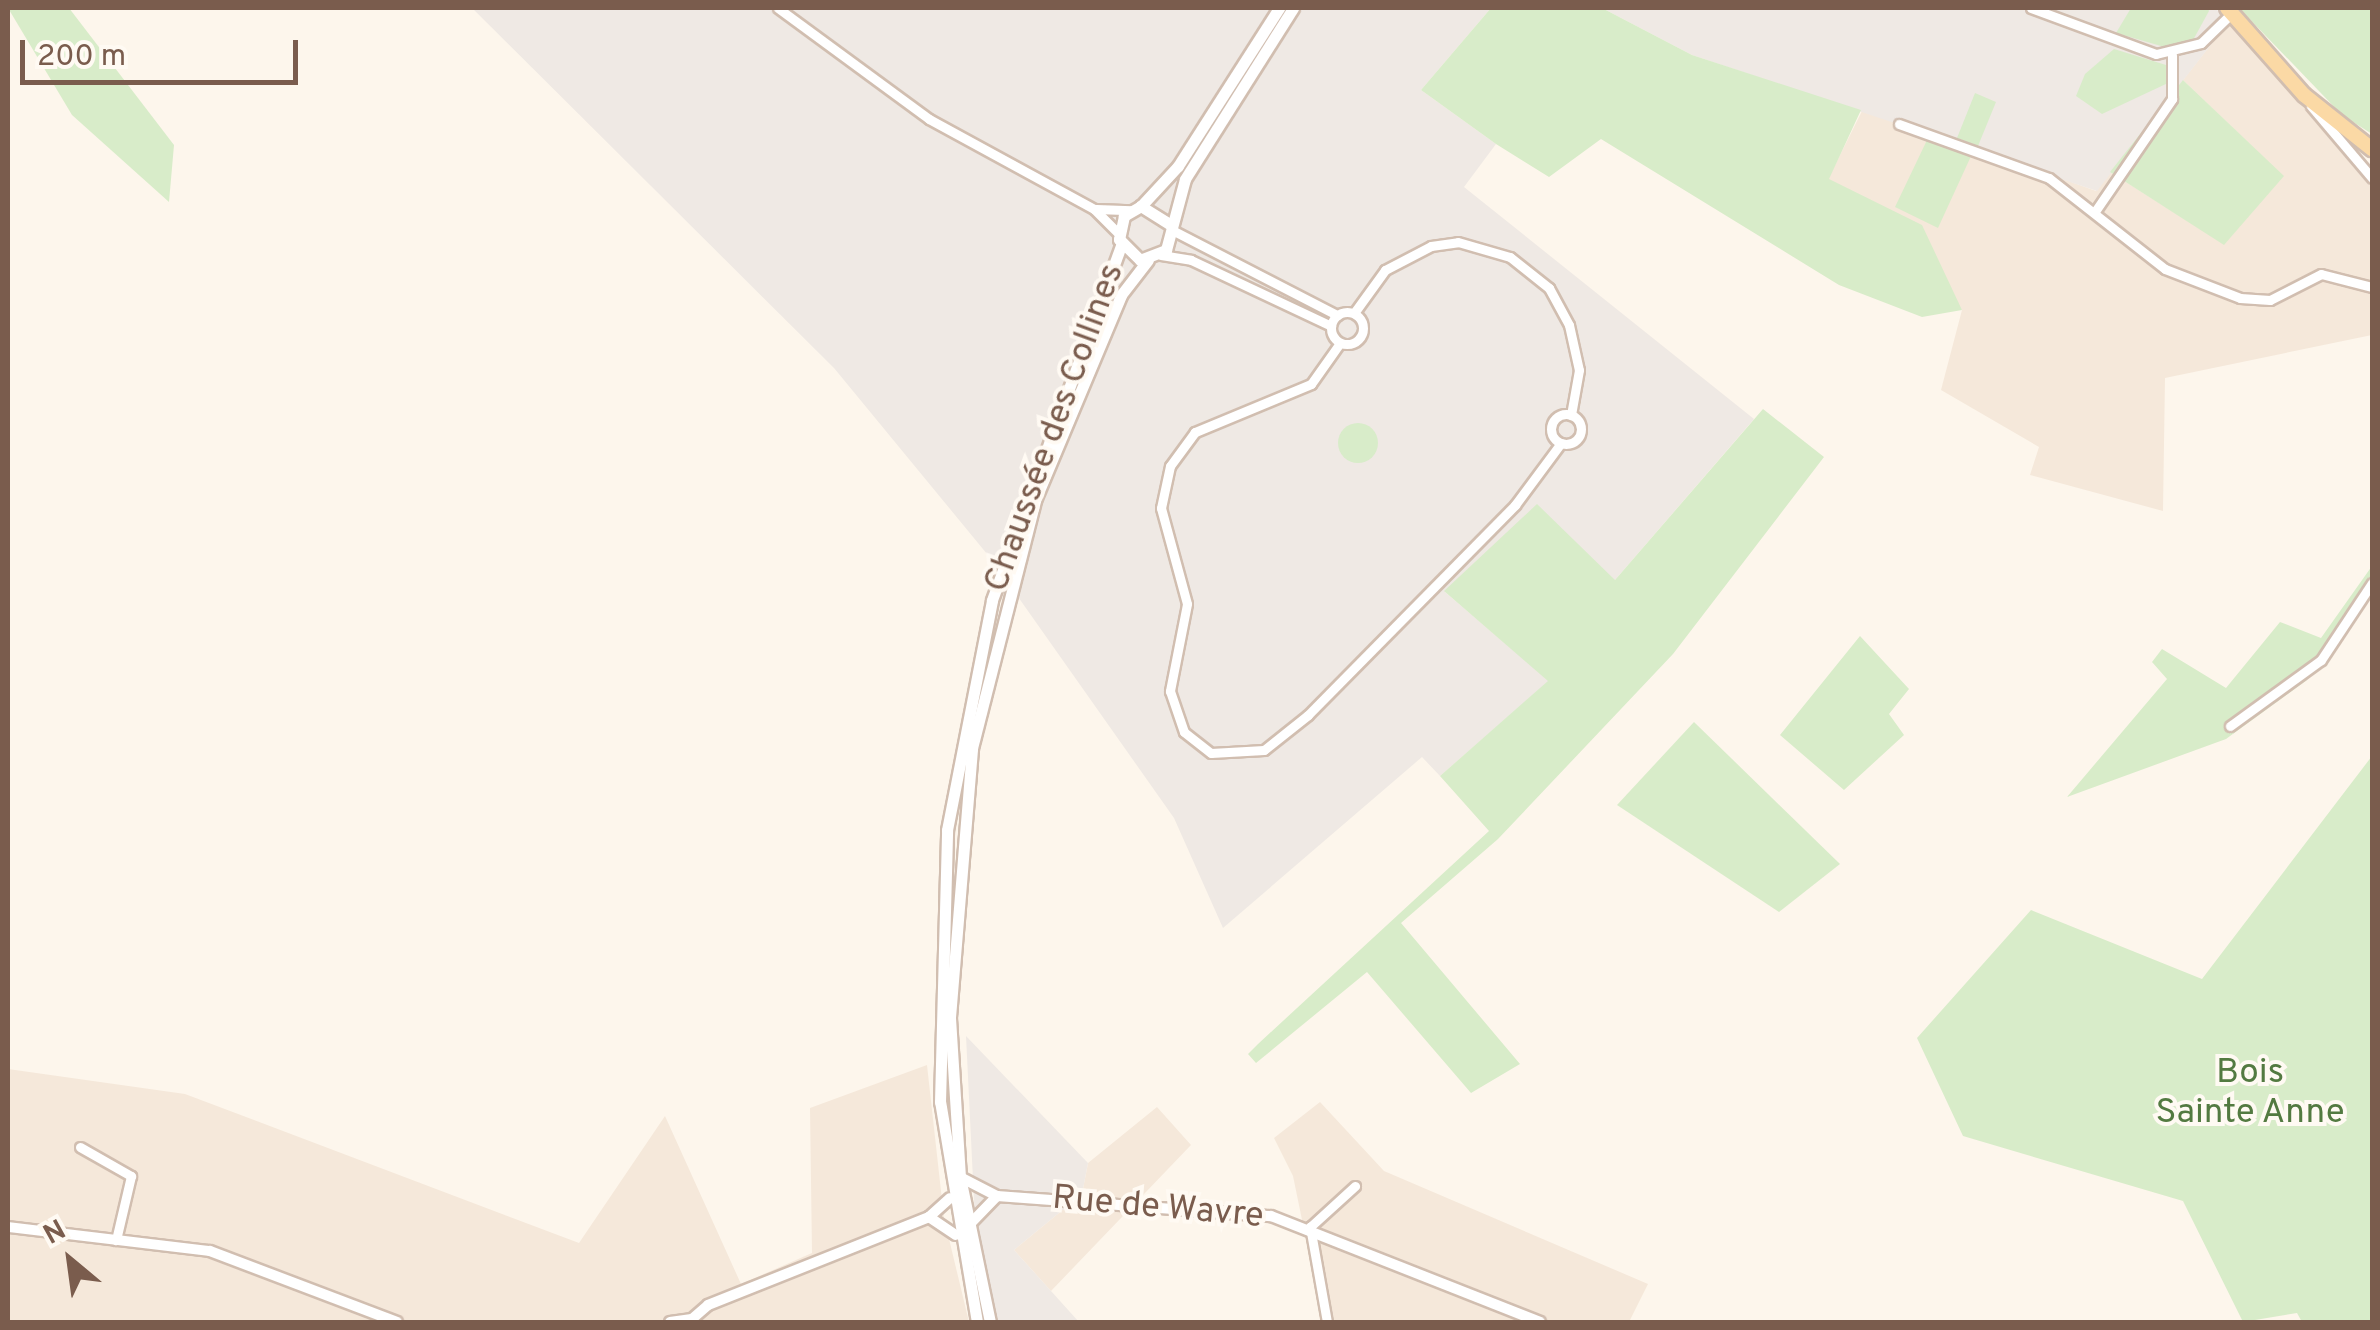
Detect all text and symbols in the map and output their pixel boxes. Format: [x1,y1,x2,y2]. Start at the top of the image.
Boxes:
scale bar [25,20,302,82]
text: 200 m [37,39,126,76]
street label: Chaussée des Collines [976,258,1134,598]
park label: Bois Sainte Anne [2155,1052,2345,1134]
street label: Rue de Wavre [1050,1178,1266,1238]
north arrow [20,1210,120,1310]
text: N [38,1213,73,1254]

